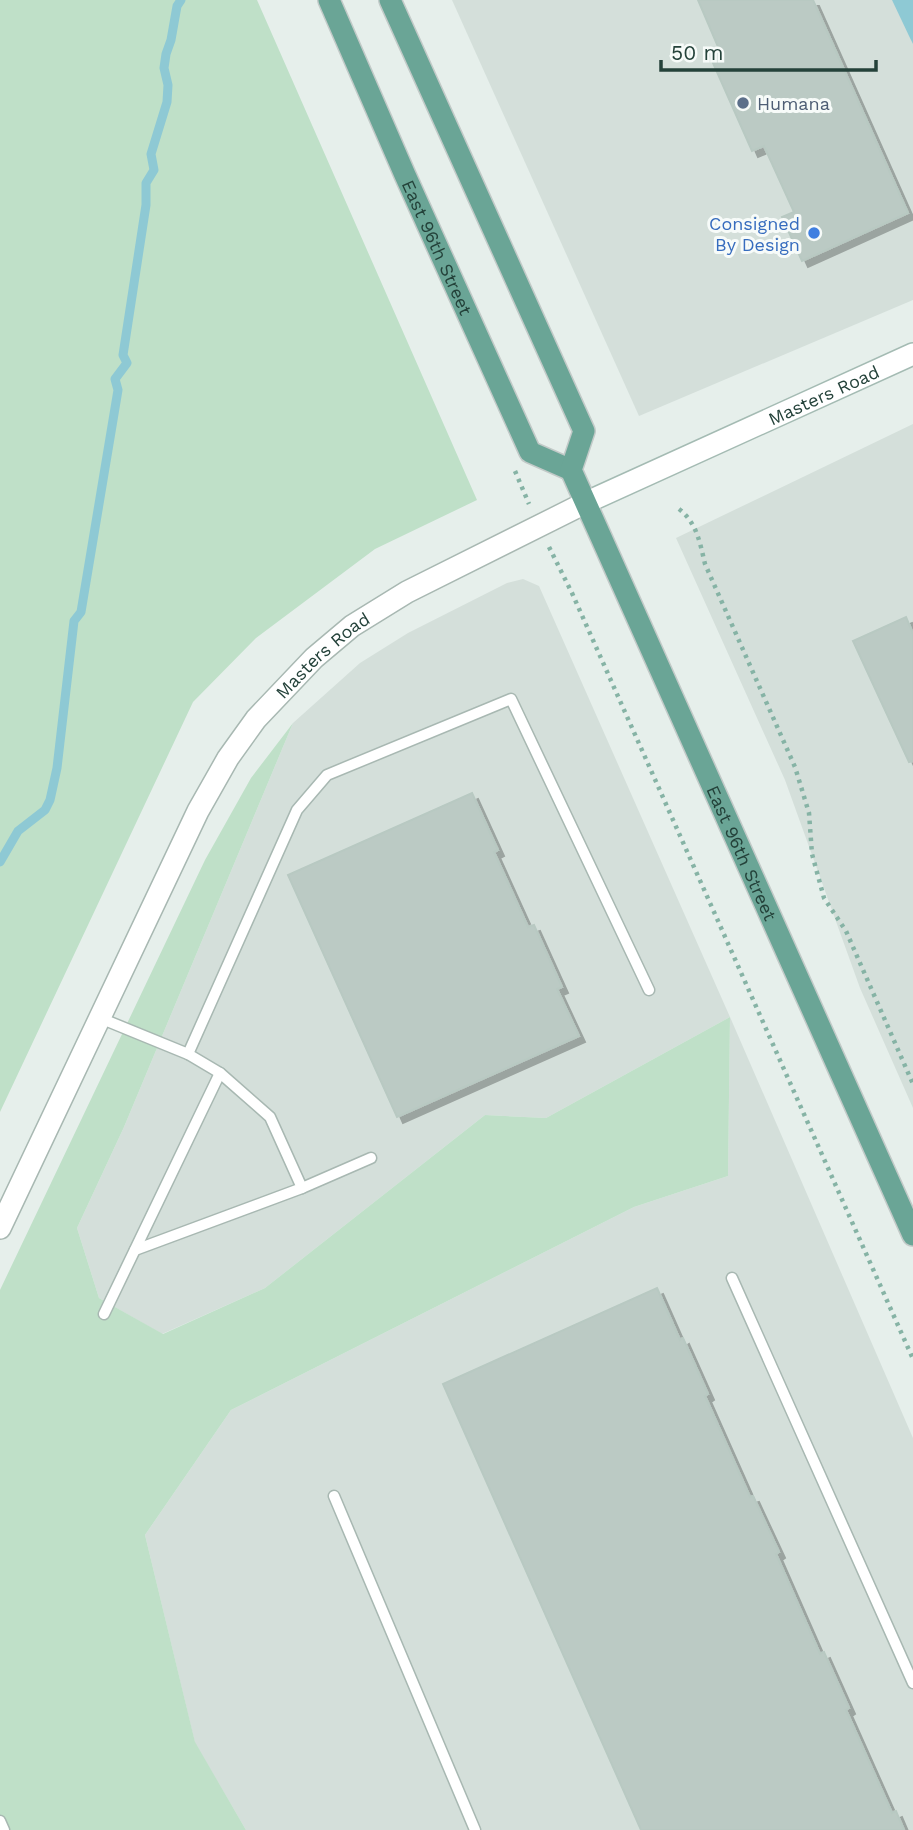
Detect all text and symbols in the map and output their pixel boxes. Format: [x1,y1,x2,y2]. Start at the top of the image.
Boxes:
scale bar [661,28,876,72]
text: 50 m [671,40,723,65]
place label: Humana [757,93,830,114]
marker: Humana [735,95,751,111]
street label: East 96th Street [398,176,477,318]
place label: Consigned By Design [709,213,800,255]
marker: Consigned By Design [806,225,822,241]
street label: Masters Road [765,360,882,429]
street label: Masters Road [271,607,373,703]
street label: East 96th Street [703,782,782,924]

